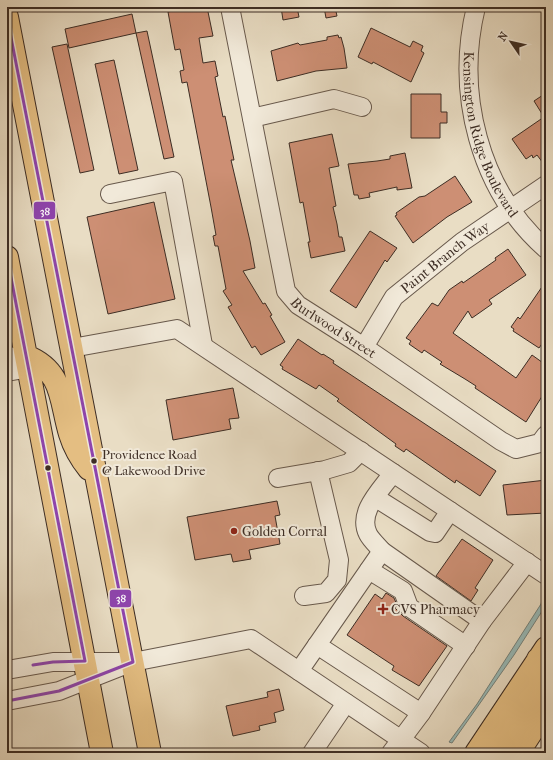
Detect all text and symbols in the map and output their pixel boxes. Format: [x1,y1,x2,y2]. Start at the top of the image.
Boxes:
north arrow [491,22,531,62]
text: N [495,29,511,44]
street label: Kensington Ridge Boulevard [460,51,522,221]
line badge: 38 [33,201,56,220]
text: 38 [40,205,50,218]
street label: Paint Branch Way [397,217,493,297]
street label: Burlwood Street [287,294,380,361]
place label: Providence Road @ Lakewood Drive [102,447,206,478]
marker: Providence Road @ Lakewood Drive [89,456,99,466]
unlabelled marker [43,463,53,473]
place label: Golden Corral [242,523,327,540]
marker: Golden Corral [229,526,239,536]
line badge: 38 [109,589,132,608]
text: 38 [116,592,126,605]
place label: CVS Pharmacy [391,601,481,618]
marker: CVS Pharmacy [378,604,388,614]

